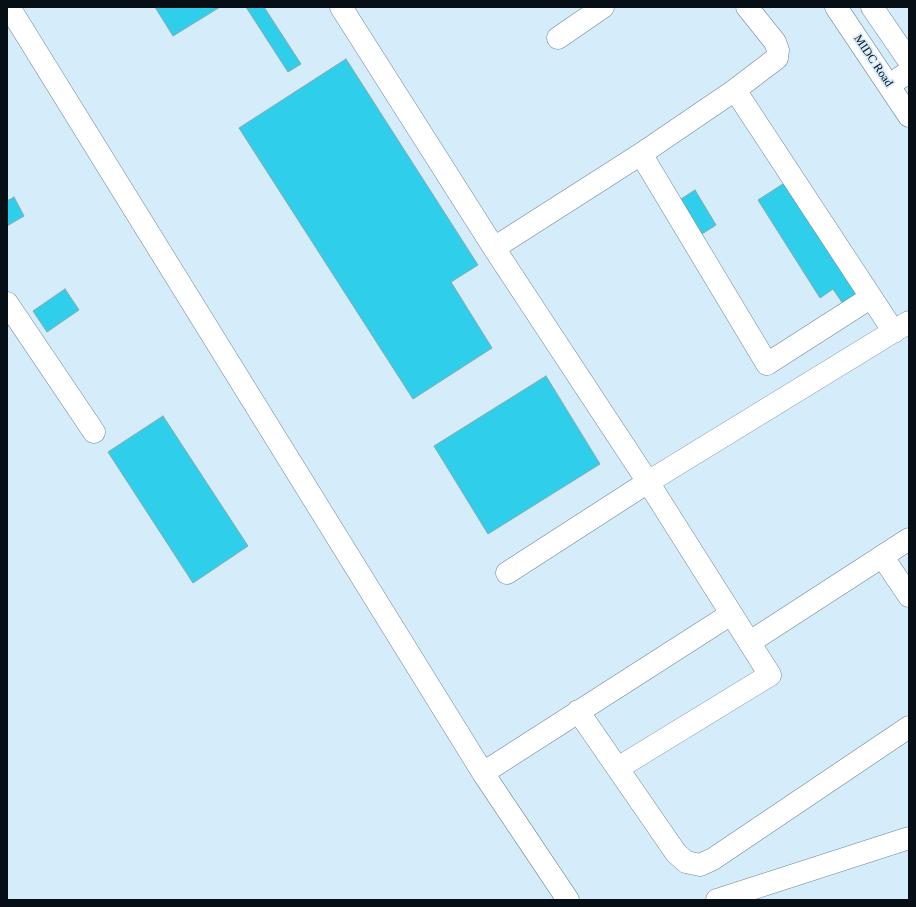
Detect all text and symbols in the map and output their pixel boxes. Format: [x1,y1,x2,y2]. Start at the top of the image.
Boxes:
street label: MIDC Road [850,32,896,90]

